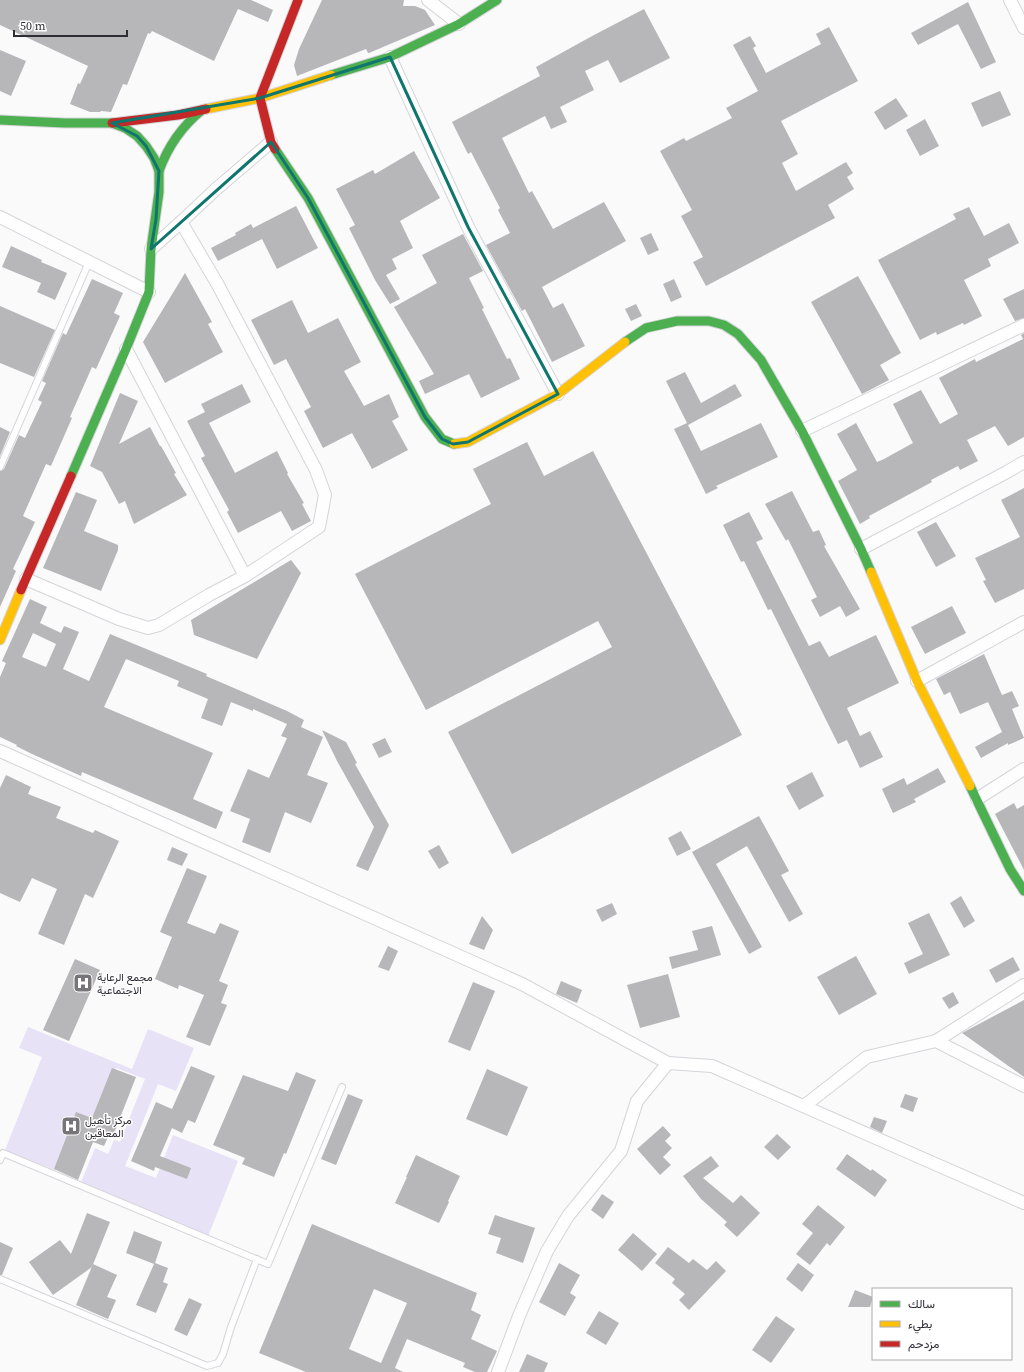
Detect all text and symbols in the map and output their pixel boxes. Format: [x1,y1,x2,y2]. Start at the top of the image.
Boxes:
scale bar [14,12,127,38]
text: 50 m [20,18,46,34]
place label: مجمع الرعاية الاجتماعية [97,970,153,998]
hospital icon: مجمع الرعاية الاجتماعية [72,972,94,994]
place label: مركز تأهيل المعاقين [85,1113,132,1141]
hospital icon: مركز تأهيل المعاقين [60,1115,82,1137]
legend [872,1288,1012,1360]
text: سالك [908,1296,935,1312]
text: بطيء [908,1316,932,1334]
text: مزدحم [908,1336,939,1352]

